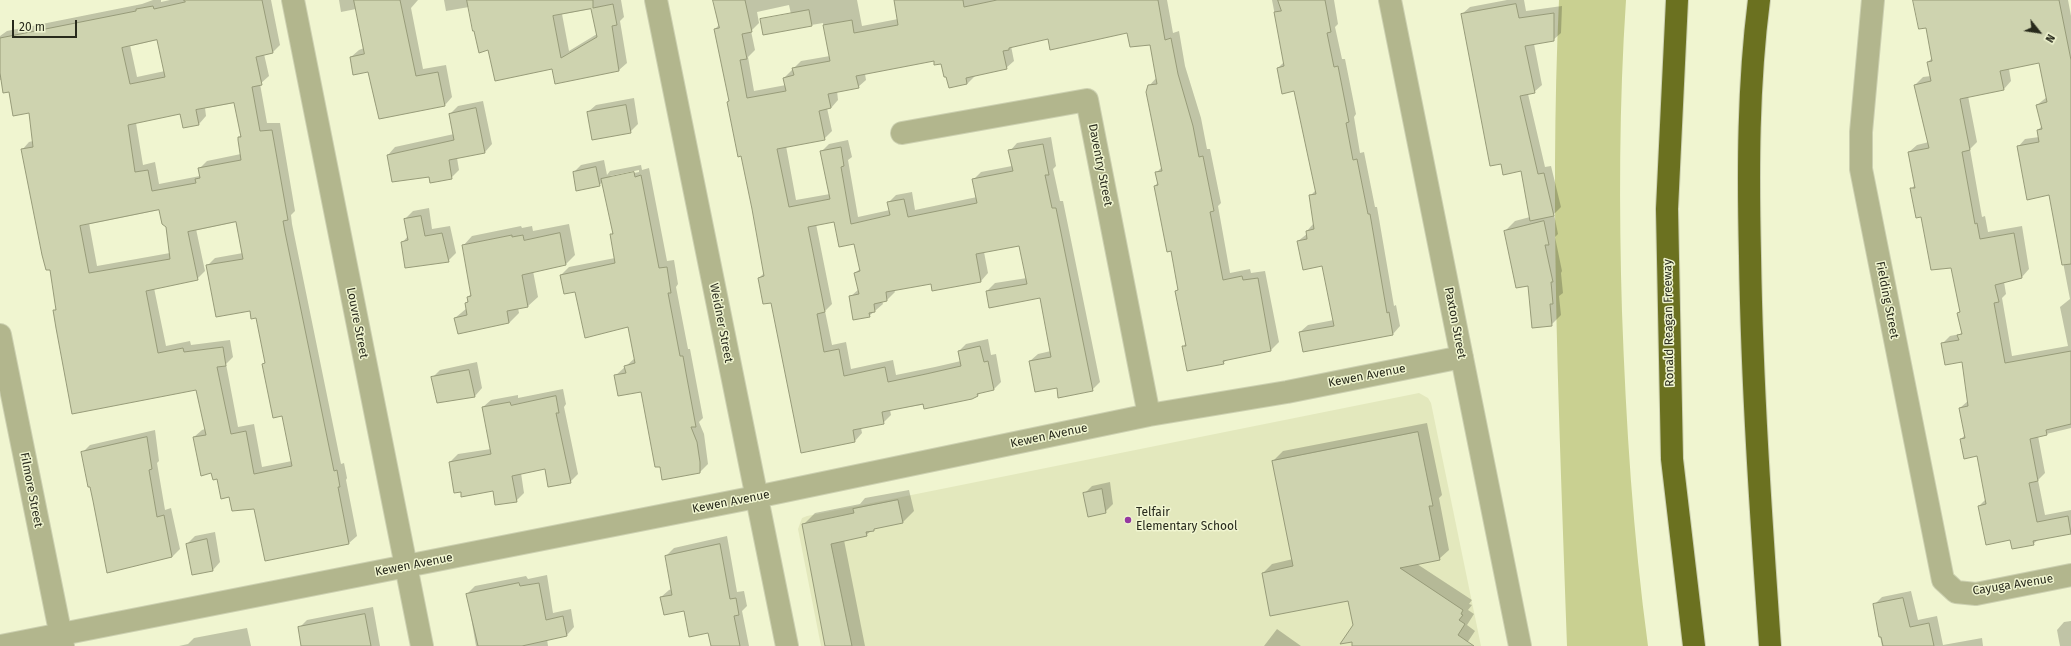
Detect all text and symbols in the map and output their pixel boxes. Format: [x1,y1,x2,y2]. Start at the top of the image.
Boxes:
scale bar [14,12,79,38]
north arrow [2019,12,2059,52]
text: 20 m [19,20,45,34]
text: N [2042,32,2057,45]
street label: Daventry Street [1085,122,1115,208]
street label: Ronald Reagan Freeway [1661,259,1677,387]
street label: Fielding Street [1872,260,1902,340]
street label: Weidner Street [706,282,736,364]
street label: Louvre Street [343,286,371,360]
street label: Paxton Street [1441,286,1469,360]
street label: Kewen Avenue [1327,361,1407,391]
street label: Kewen Avenue [1009,421,1089,451]
street label: Filmore Street [17,451,45,529]
street label: Kewen Avenue [691,487,771,517]
place label: Telfair Elementary School [1136,506,1238,534]
marker: Telfair Elementary School [1123,515,1133,525]
street label: Kewen Avenue [374,550,454,580]
street label: Cayuga Avenue [1972,572,2054,598]

